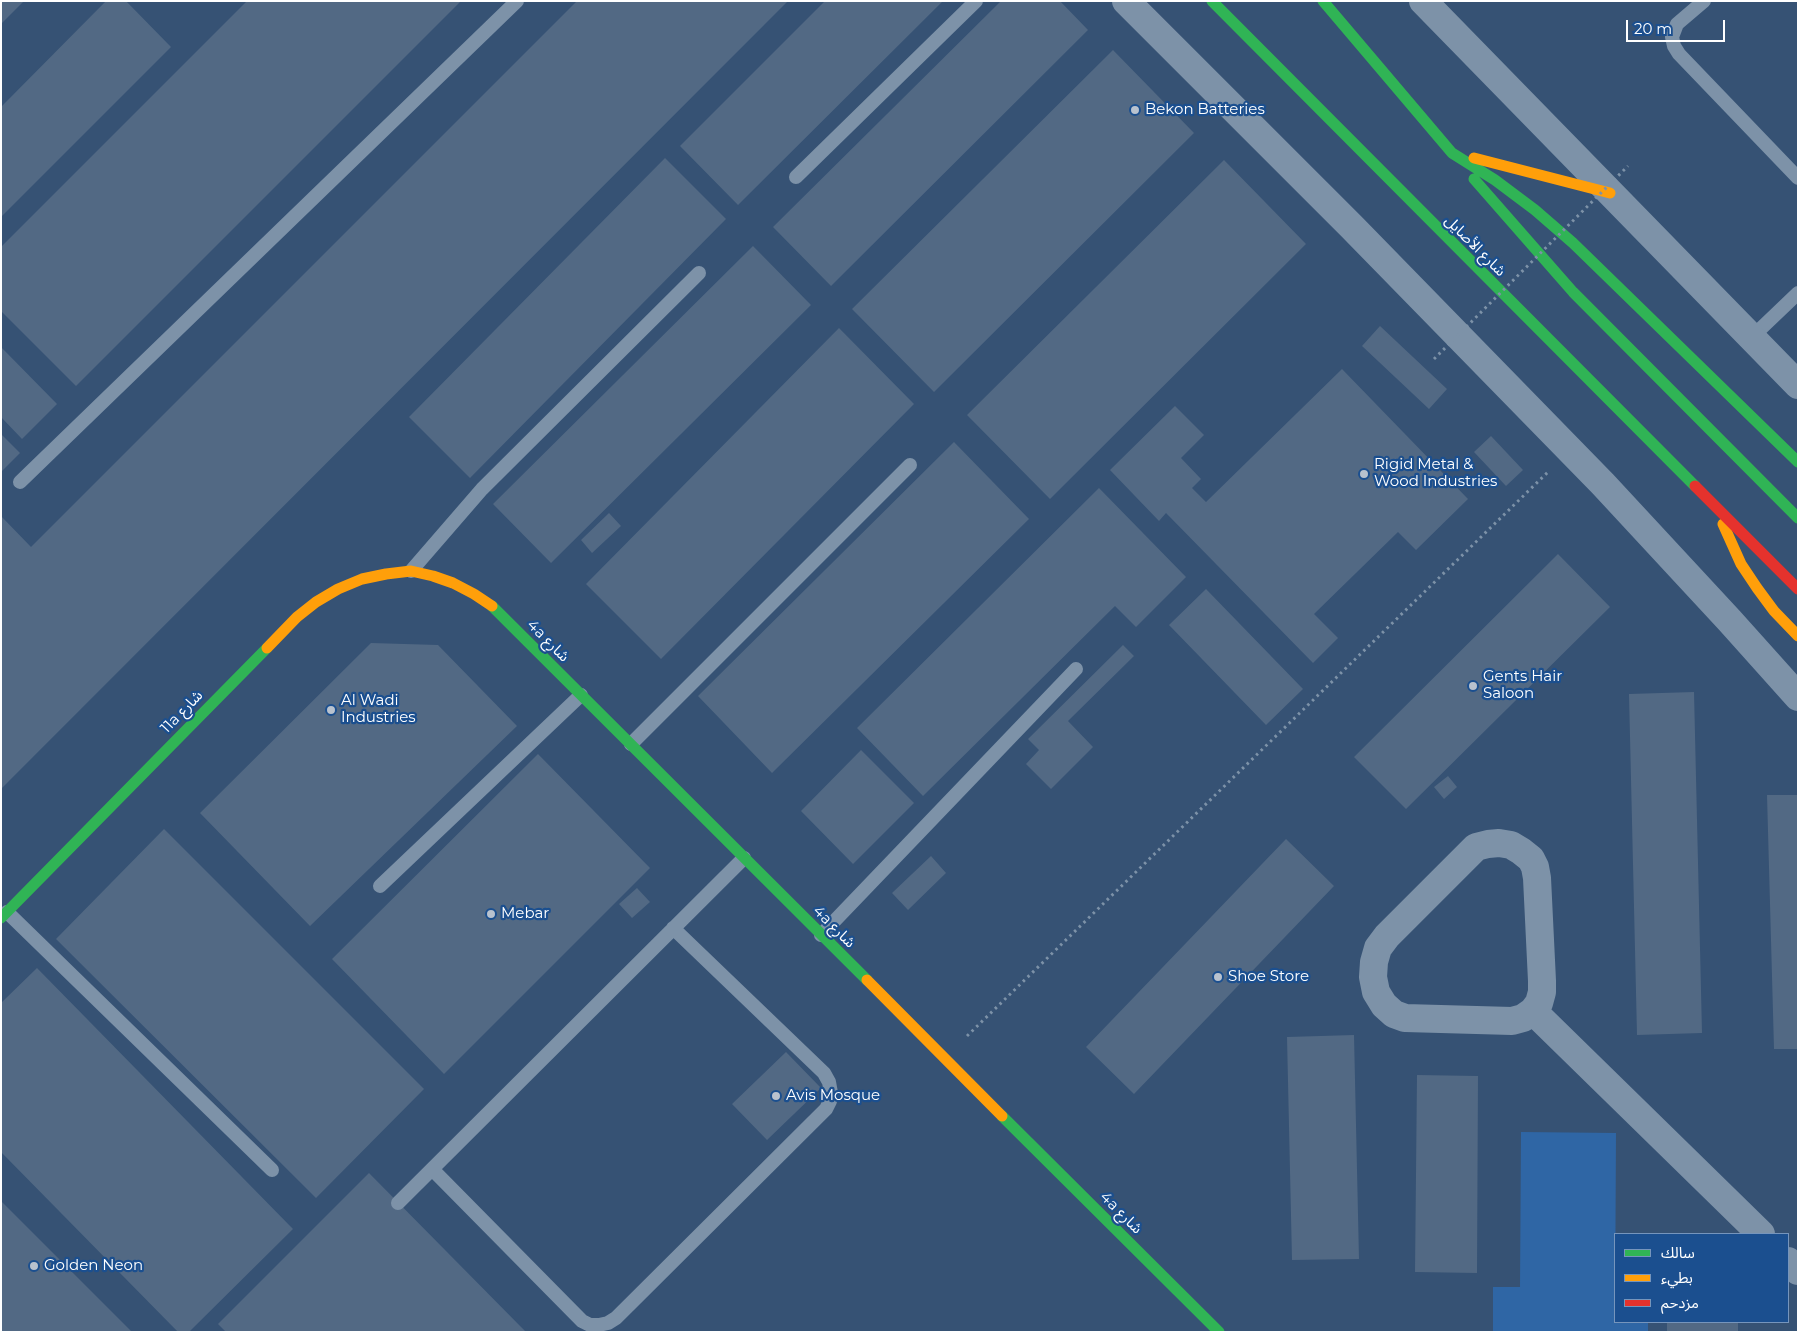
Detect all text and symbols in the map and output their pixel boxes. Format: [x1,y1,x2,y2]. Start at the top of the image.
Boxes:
scale bar [1629,10,1728,42]
text: 20 m [1634,19,1672,38]
place label: Bekon Batteries [1145,101,1265,119]
marker: Bekon Batteries [1129,104,1141,116]
street label: شارع الأصايل [1441,212,1509,280]
place label: Rigid Metal & Wood Industries [1374,456,1497,491]
marker: Rigid Metal & Wood Industries [1358,468,1370,480]
street label: 4a شارع [523,616,573,666]
place label: Gents Hair Saloon [1483,668,1562,703]
marker: Gents Hair Saloon [1467,680,1479,692]
street label: 11a شارع [157,687,207,737]
place label: Al Wadi Industries [341,692,416,727]
marker: Al Wadi Industries [325,704,337,716]
street label: 4a شارع [809,902,859,952]
place label: Mebar [501,905,549,923]
marker: Mebar [485,908,497,920]
place label: Shoe Store [1228,968,1309,986]
marker: Shoe Store [1212,971,1224,983]
place label: Avis Mosque [786,1087,880,1105]
marker: Avis Mosque [770,1090,782,1102]
street label: 4a شارع [1096,1188,1146,1238]
legend [1614,1233,1789,1323]
text: سالك [1661,1243,1695,1262]
place label: Golden Neon [44,1257,143,1275]
marker: Golden Neon [28,1260,40,1272]
text: بطيء [1661,1268,1693,1287]
text: مزدحم [1661,1293,1699,1312]

